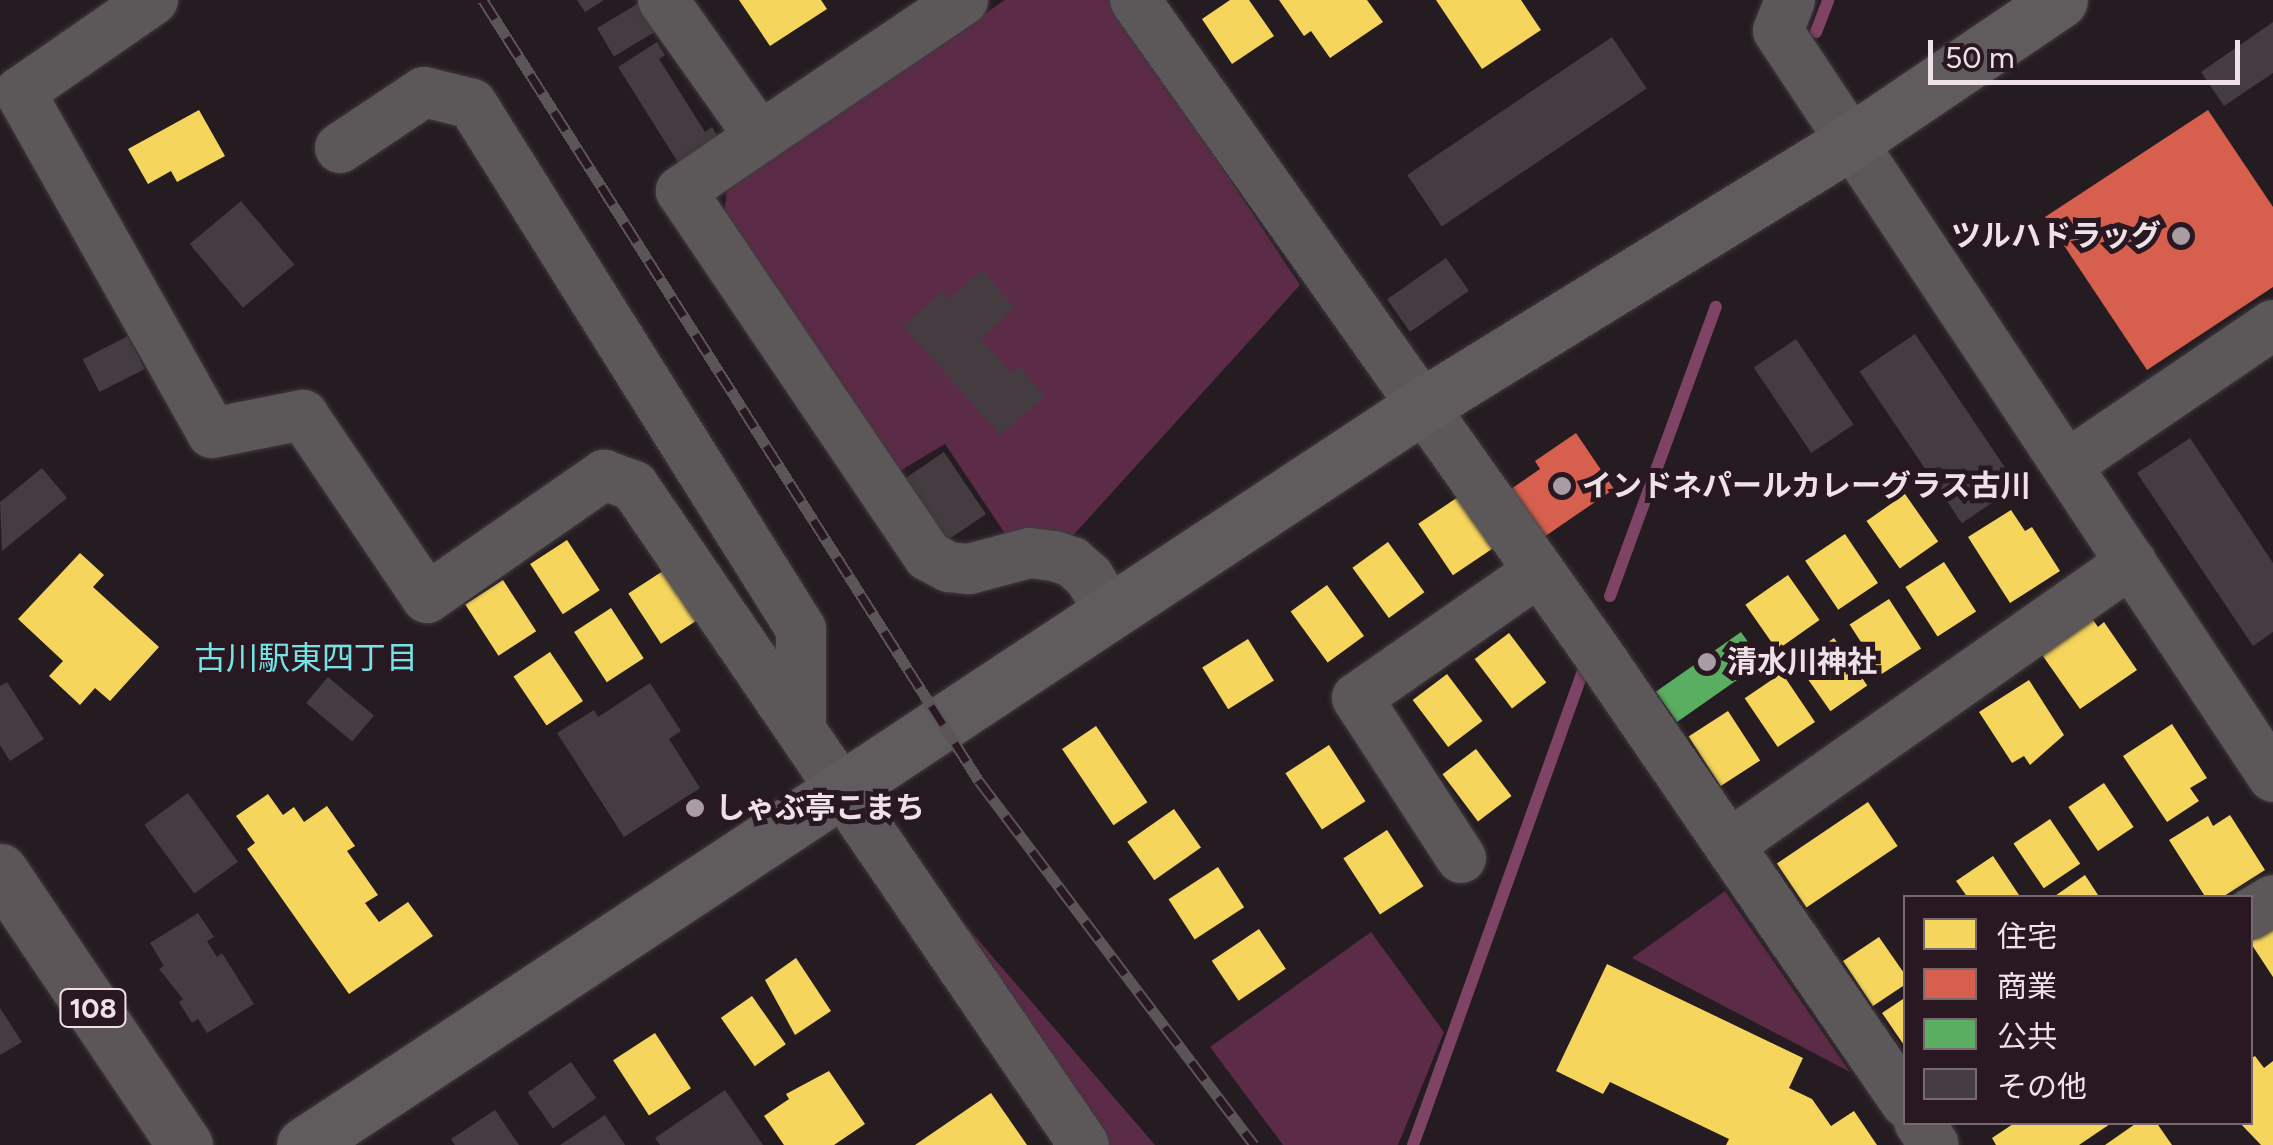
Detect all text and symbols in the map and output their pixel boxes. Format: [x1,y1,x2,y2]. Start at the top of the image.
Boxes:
scale bar [1933,20,2246,82]
text: 50 m [1945,39,2014,76]
place label: ツルハドラッグ [1951,218,2161,254]
marker: ツルハドラッグ [2170,225,2192,247]
place label: インドネパールカレーグラス古川 [1582,468,2032,504]
marker: インドネパールカレーグラス古川 [1551,475,1573,497]
district label: 古川駅東四丁目 [194,639,418,677]
place label: 清水川神社 [1727,644,1877,680]
marker: 清水川神社 [1696,651,1718,673]
place label: しゃぶ亭こまち [715,790,925,826]
marker: しゃぶ亭こまち [684,797,706,819]
legend [1903,895,2253,1125]
text: 住宅 [1997,918,2057,955]
text: 商業 [1997,968,2057,1005]
road number: 108 [58,985,128,1031]
text: 公共 [1997,1018,2057,1055]
text: その他 [1997,1068,2087,1105]

